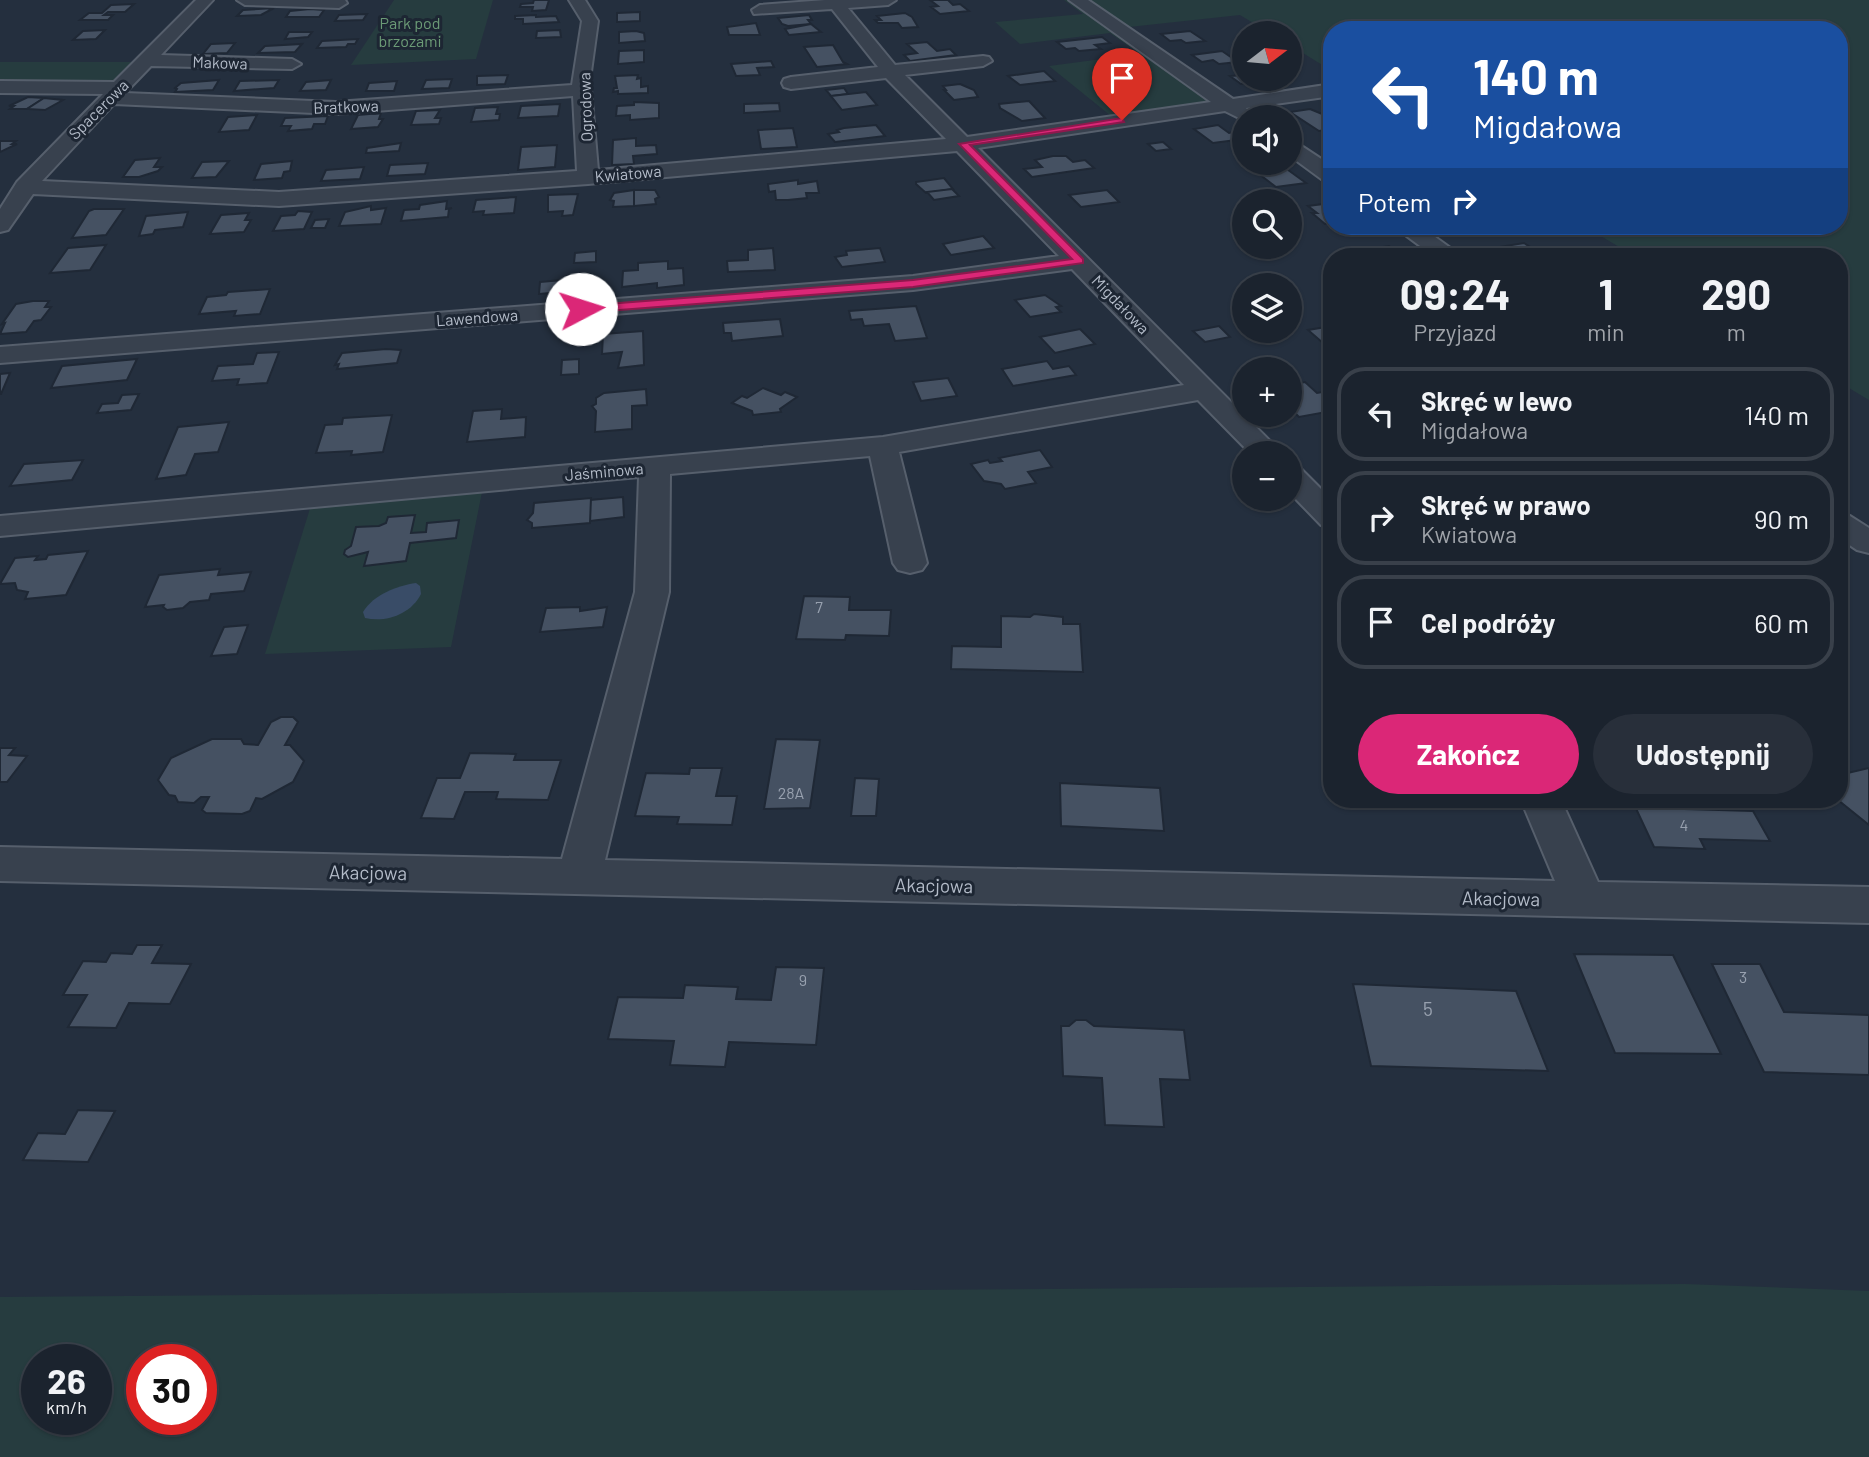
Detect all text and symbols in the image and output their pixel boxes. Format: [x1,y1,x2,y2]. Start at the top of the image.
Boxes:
park label: Park pod brzozami [378,13,442,50]
north arrow [1232,21,1302,91]
map controls [1232,21,1302,511]
text: 140 m [1473,46,1599,105]
pin [1092,48,1152,120]
icon: left [1358,49,1449,140]
street label: Makowa [192,52,248,72]
icon: arrive [1103,59,1141,97]
street label: Ogrodowa [574,72,596,142]
street label: Spacerowa [64,75,132,143]
street label: Bratkowa [313,95,379,117]
button: sound [1232,105,1302,175]
text: Migdałowa [1473,106,1622,144]
street label: Kwiatowa [594,161,662,185]
icon: right [1445,182,1483,220]
text: Potem [1358,186,1431,217]
button: search [1232,189,1302,259]
text: 09:24 [1400,268,1510,318]
text: 1 [1598,268,1613,318]
text: 290 [1701,268,1771,318]
street label: Migdałowa [1088,271,1154,337]
position arrow [544,272,618,346]
button: layers [1232,273,1302,343]
street label: Lawendowa [435,305,519,329]
text: Przyjazd [1414,318,1497,346]
text: min [1587,318,1624,346]
text: m [1727,318,1746,346]
button: + [1232,357,1302,427]
text: Skręć w lewo [1421,385,1573,416]
icon: left [1362,395,1400,433]
text: 140 m [1744,399,1809,430]
text: Migdałowa [1421,416,1528,444]
button: − [1232,441,1302,511]
street label: Jaśminowa [564,458,644,484]
text: Skręć w prawo [1421,489,1591,520]
icon: right [1362,499,1400,537]
text: 90 m [1754,503,1809,534]
text: Kwiatowa [1421,520,1517,548]
house number: 7 [815,597,823,616]
icon: arrive [1362,603,1400,641]
text: Cel podróży [1421,607,1555,638]
text: 60 m [1754,607,1809,638]
button: Zakończ [1358,714,1579,794]
button: Udostępnij [1593,714,1813,794]
house number: 28A [778,783,805,802]
house number: 4 [1680,815,1688,834]
street label: Akacjowa [329,860,407,884]
street label: Akacjowa [895,873,973,897]
street label: Akacjowa [1462,886,1540,910]
house number: 3 [1739,967,1747,986]
house number: 9 [799,970,807,989]
house number: 5 [1423,997,1433,1020]
speed limit sign: 30 [126,1344,217,1435]
text: 26 [47,1359,86,1401]
text: km/h [46,1396,87,1418]

